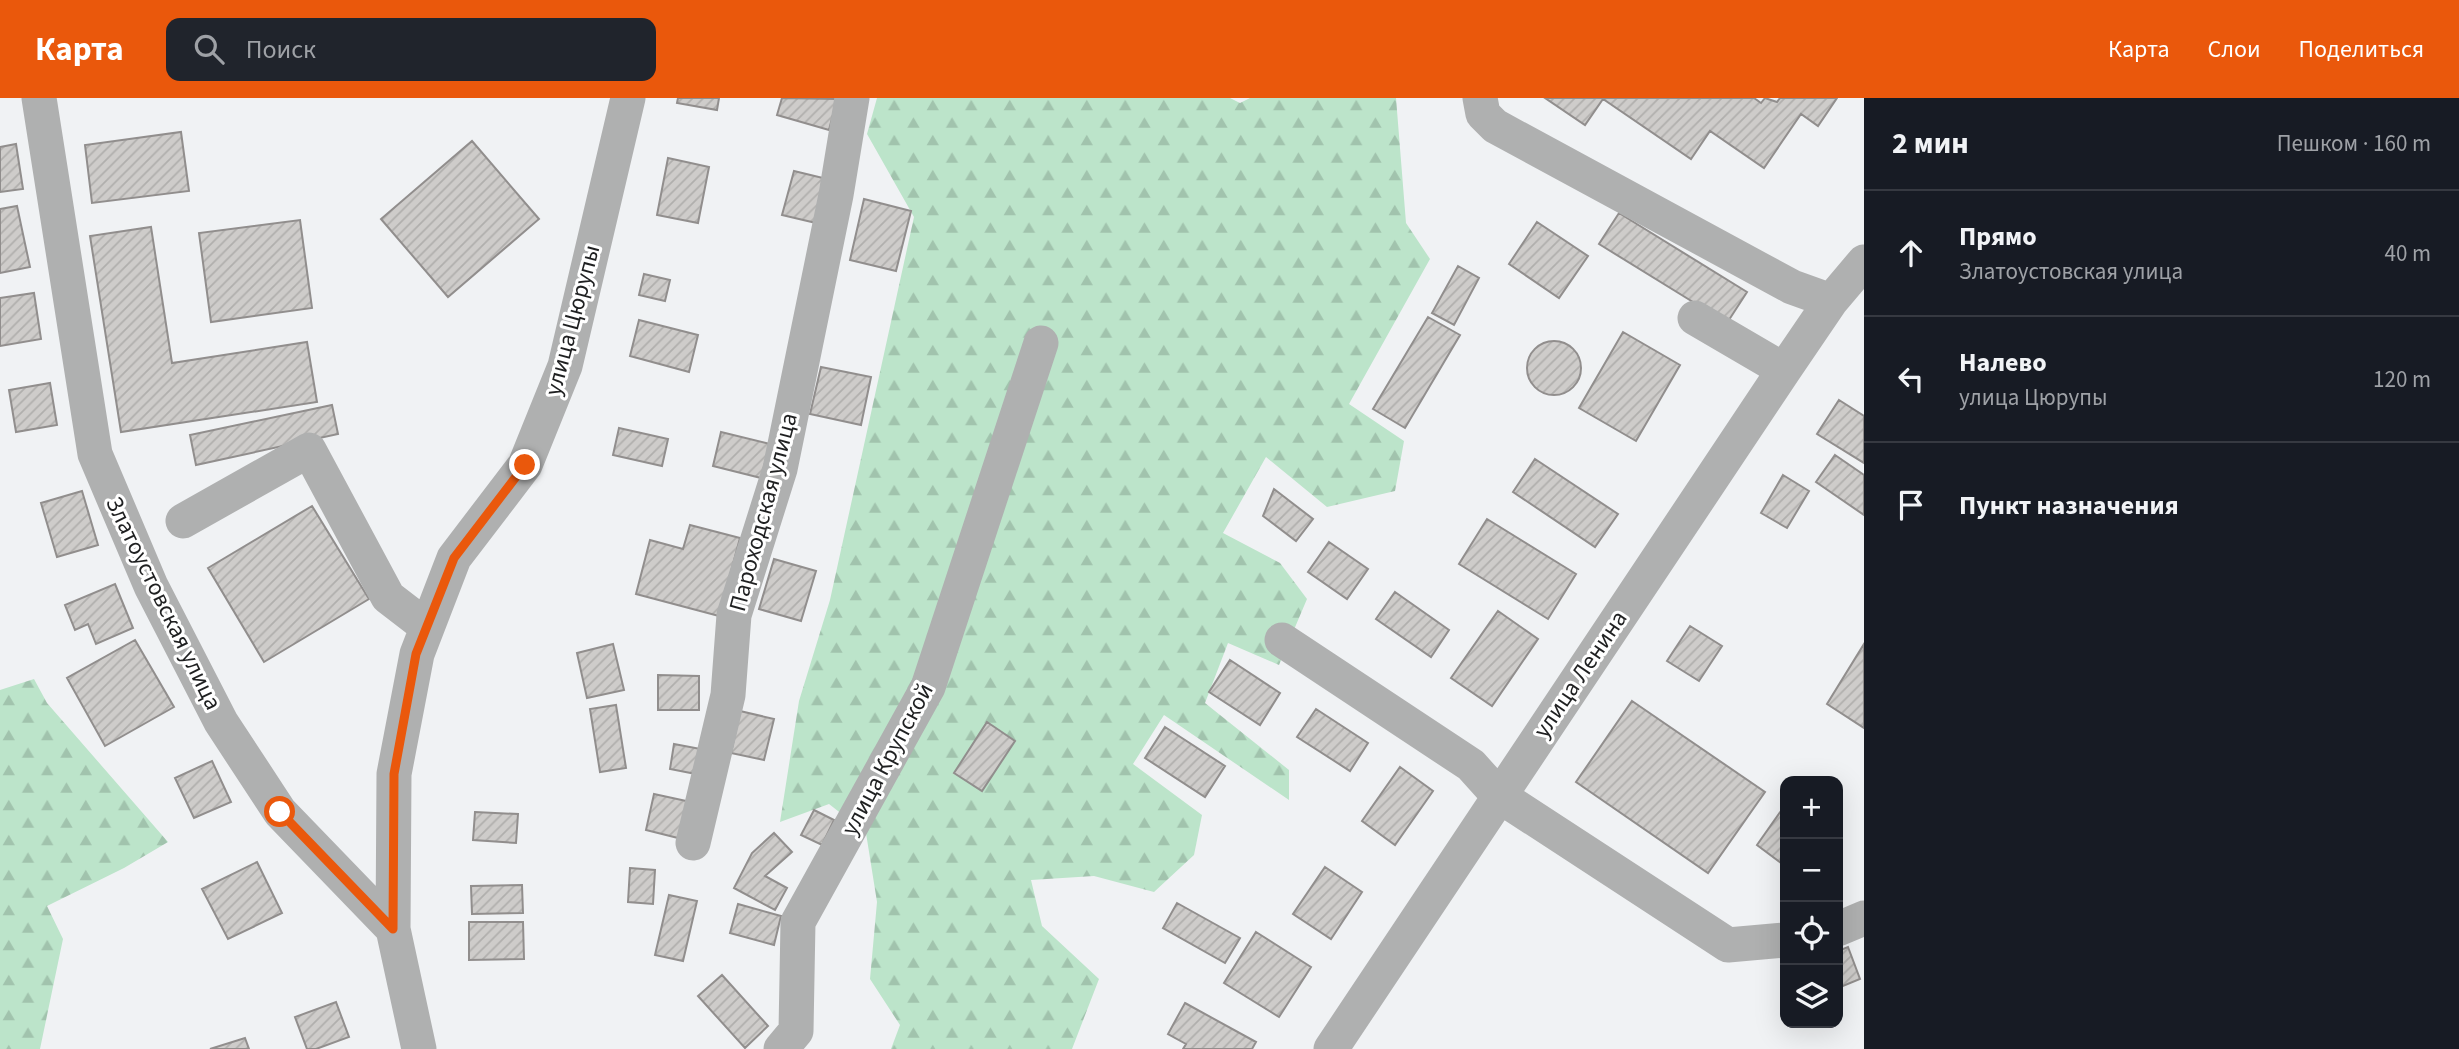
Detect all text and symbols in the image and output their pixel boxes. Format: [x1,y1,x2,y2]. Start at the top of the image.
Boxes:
search box [166,18,656,81]
text: Карта [35,26,124,73]
icon: search [190,30,228,68]
text: Поиск [246,31,316,68]
text: Карта [2108,32,2170,67]
text: Слои [2208,32,2261,67]
text: Поделиться [2299,32,2424,67]
text: 2 мин [1892,122,1969,165]
text: Пешком · 160 m [2277,127,2431,160]
text: Прямо [1959,218,2037,255]
icon: ahead [1892,234,1930,272]
text: 40 m [2384,237,2431,270]
street label: улица Цюрупы [536,241,609,399]
text: Златоустовская улица [1959,255,2183,288]
text: Налево [1959,344,2047,381]
icon: left [1892,360,1930,398]
text: 120 m [2373,363,2431,396]
text: улица Цюрупы [1959,381,2107,414]
street label: Пароходская улица [720,409,807,615]
route end [509,449,540,480]
icon: arrive [1892,486,1930,524]
text: Пункт назначения [1959,487,2179,524]
street label: Златоустовская улица [97,490,231,716]
street label: улица Ленина [1525,603,1636,745]
street label: улица Крупской [832,677,942,842]
map controls [1780,776,1843,1028]
button: + [1780,776,1843,839]
route start [264,796,295,827]
button: − [1780,839,1843,902]
button: locate [1780,902,1843,965]
button: layers [1780,965,1843,1028]

